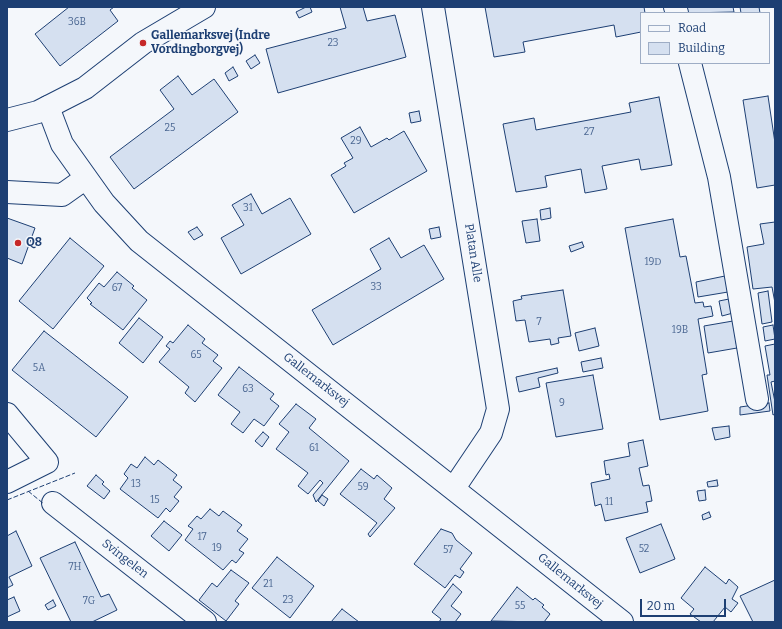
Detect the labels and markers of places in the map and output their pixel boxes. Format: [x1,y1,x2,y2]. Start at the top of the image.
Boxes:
place label: Gallemarksvej (Indre Vordingborgvej) [151,29,270,57]
marker: Gallemarksvej (Indre Vordingborgvej) [138,38,148,48]
place label: Q8 [26,236,42,250]
marker: Q8 [13,238,23,248]

